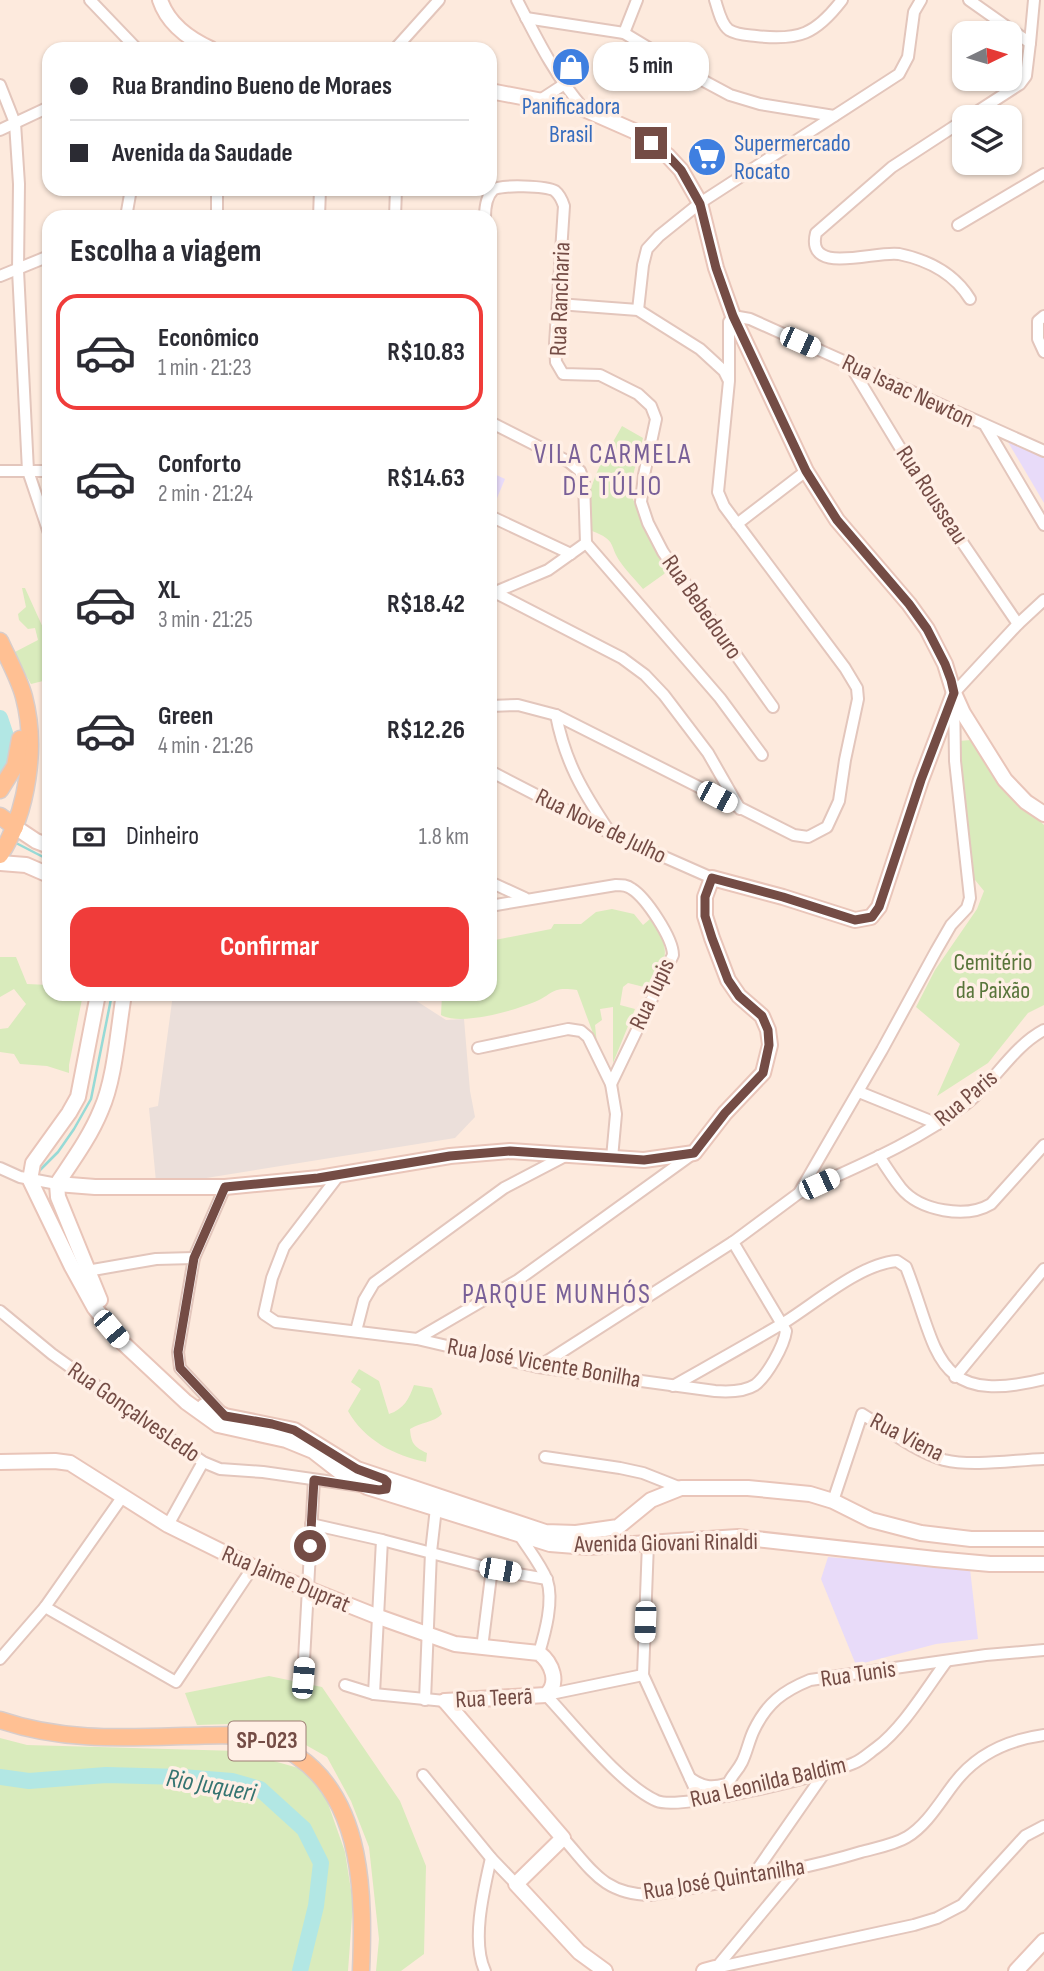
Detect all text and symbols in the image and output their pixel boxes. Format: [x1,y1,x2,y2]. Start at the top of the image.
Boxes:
north arrow [952,21,1022,91]
map controls [952,21,1022,175]
callout: 5 min [593,41,709,90]
shop icon: Panificadora Brasil [550,46,592,88]
text: 5 min [629,52,673,80]
text: Rua Brandino Bueno de Moraes [112,71,392,102]
place label: Panificadora Brasil [522,92,620,149]
button: layers [952,105,1022,175]
route end [635,127,667,159]
place label: Supermercado Rocato [734,129,851,186]
supermarket icon: Supermercado Rocato [686,136,728,178]
text: Avenida da Saudade [112,138,293,169]
text: Escolha a viagem [70,232,262,271]
street label: Rua Rancharia [544,241,576,357]
icon: car [74,321,137,384]
text: Econômico [158,323,259,354]
car [777,324,824,360]
text: R$10.83 [387,337,465,368]
street label: Rua Isaac Newton [837,348,979,434]
text: 1 min · 21:23 [158,354,252,382]
district label: VILA CARMELA DE TÚLIO [534,438,692,503]
street label: Rua Rousseau [890,441,974,549]
icon: car [74,447,137,510]
text: Conforto [158,449,241,480]
text: R$14.63 [387,463,465,494]
text: 2 min · 21:24 [158,480,253,508]
street label: Rua Bebedouro [656,549,748,665]
icon: car [74,573,137,636]
text: XL [158,575,180,606]
text: R$18.42 [387,589,465,620]
text: 3 min · 21:25 [158,606,253,634]
icon: car [74,699,137,762]
text: Green [158,701,213,732]
text: R$12.26 [387,715,465,746]
text: 4 min · 21:26 [158,732,254,760]
car [694,778,741,816]
street label: Rua Nove de Julho [531,782,671,870]
icon: cash [70,818,108,856]
text: Dinheiro [126,821,199,852]
text: 1.8 km [419,823,469,851]
button: Confirmar [70,907,469,987]
park label: Cemitério da Paixão [953,948,1033,1005]
street label: Rua Tupis [623,954,681,1034]
street label: Rua Paris [929,1063,1003,1133]
car [796,1166,843,1202]
district label: PARQUE MUNHÓS [462,1278,652,1311]
car [90,1306,133,1352]
street label: Rua José Vicente Bonilha [445,1332,643,1394]
street label: Rua GonçalvesLedo [62,1356,206,1468]
street label: Rua Viena [865,1406,949,1468]
street label: Avenida Giovani Rinaldi [573,1527,758,1559]
route start [294,1530,326,1562]
street label: Rua Jaime Duprat [218,1539,354,1619]
car [478,1556,523,1584]
car [634,1601,657,1643]
street label: Rua Tunis [819,1654,897,1694]
car [291,1656,316,1700]
street label: Rua Teerã [455,1681,533,1715]
road number: SP-023 [229,1722,306,1760]
street label: Rua Leonilda Baldim [687,1750,849,1814]
water label: Rio Juqueri [164,1763,259,1809]
street label: Rua José Quintanilha [641,1852,807,1906]

